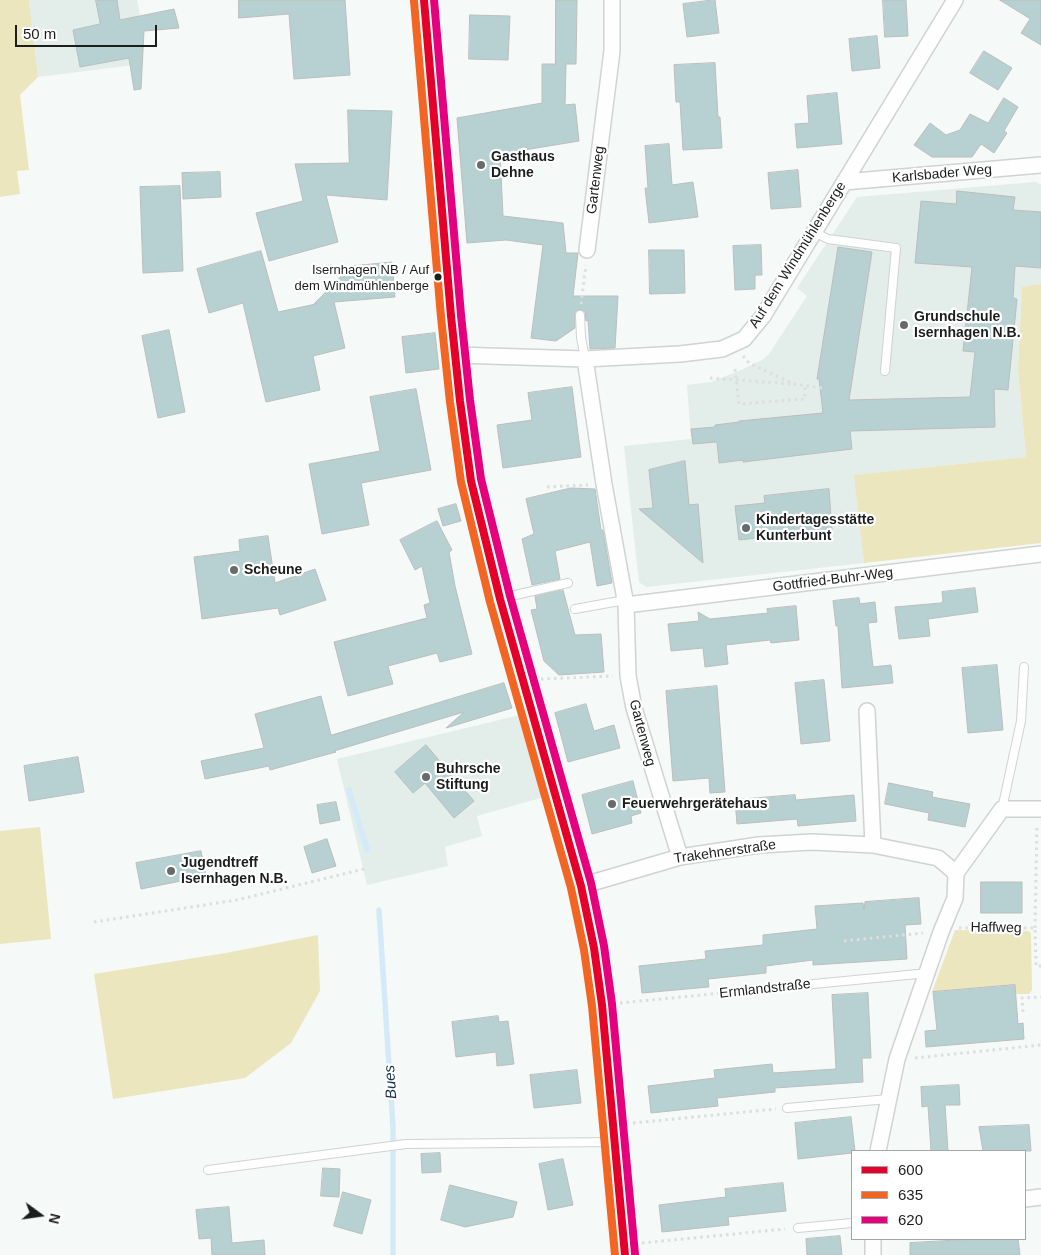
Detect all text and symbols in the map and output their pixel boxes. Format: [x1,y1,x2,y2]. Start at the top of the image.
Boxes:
scale bar [18,15,160,47]
text: 50 m [23,25,56,42]
street label: Gartenweg [583,145,609,215]
place label: Gasthaus Dehne [491,149,555,182]
marker: Gasthaus Dehne [475,159,487,171]
street label: Karlsbader Weg [891,161,993,187]
street label: Auf dem Windmühlenberge [746,179,850,331]
place label: Isernhagen NB / Auf dem Windmühlenberge [295,262,429,293]
marker: Isernhagen NB / Auf dem Windmühlenberge [433,272,443,282]
place label: Grundschule Isernhagen N.B. [914,309,1021,342]
marker: Grundschule Isernhagen N.B. [898,319,910,331]
place label: Kindertagesstätte Kunterbunt [756,512,874,544]
marker: Kindertagesstätte Kunterbunt [740,522,752,534]
place label: Scheune [244,562,302,578]
marker: Scheune [228,564,240,576]
street label: Gottfried-Buhr-Weg [772,564,894,596]
street label: Gartenweg [625,698,659,768]
place label: Buhrsche Stiftung [436,761,501,794]
marker: Buhrsche Stiftung [420,771,432,783]
place label: Feuerwehrgerätehaus [622,796,767,812]
marker: Feuerwehrgerätehaus [606,798,618,810]
street label: Trakehnerstraße [673,837,777,867]
place label: Jugendtreff Isernhagen N.B. [181,855,288,888]
marker: Jugendtreff Isernhagen N.B. [165,865,177,877]
street label: Haffweg [970,919,1022,937]
street label: Ermlandstraße [718,976,812,1002]
water label: Bues [381,1064,401,1100]
legend [851,1150,1026,1240]
text: 600 [898,1161,923,1178]
text: 635 [898,1186,923,1203]
north arrow [15,1190,65,1240]
text: 620 [898,1211,923,1228]
text: N [46,1212,64,1225]

